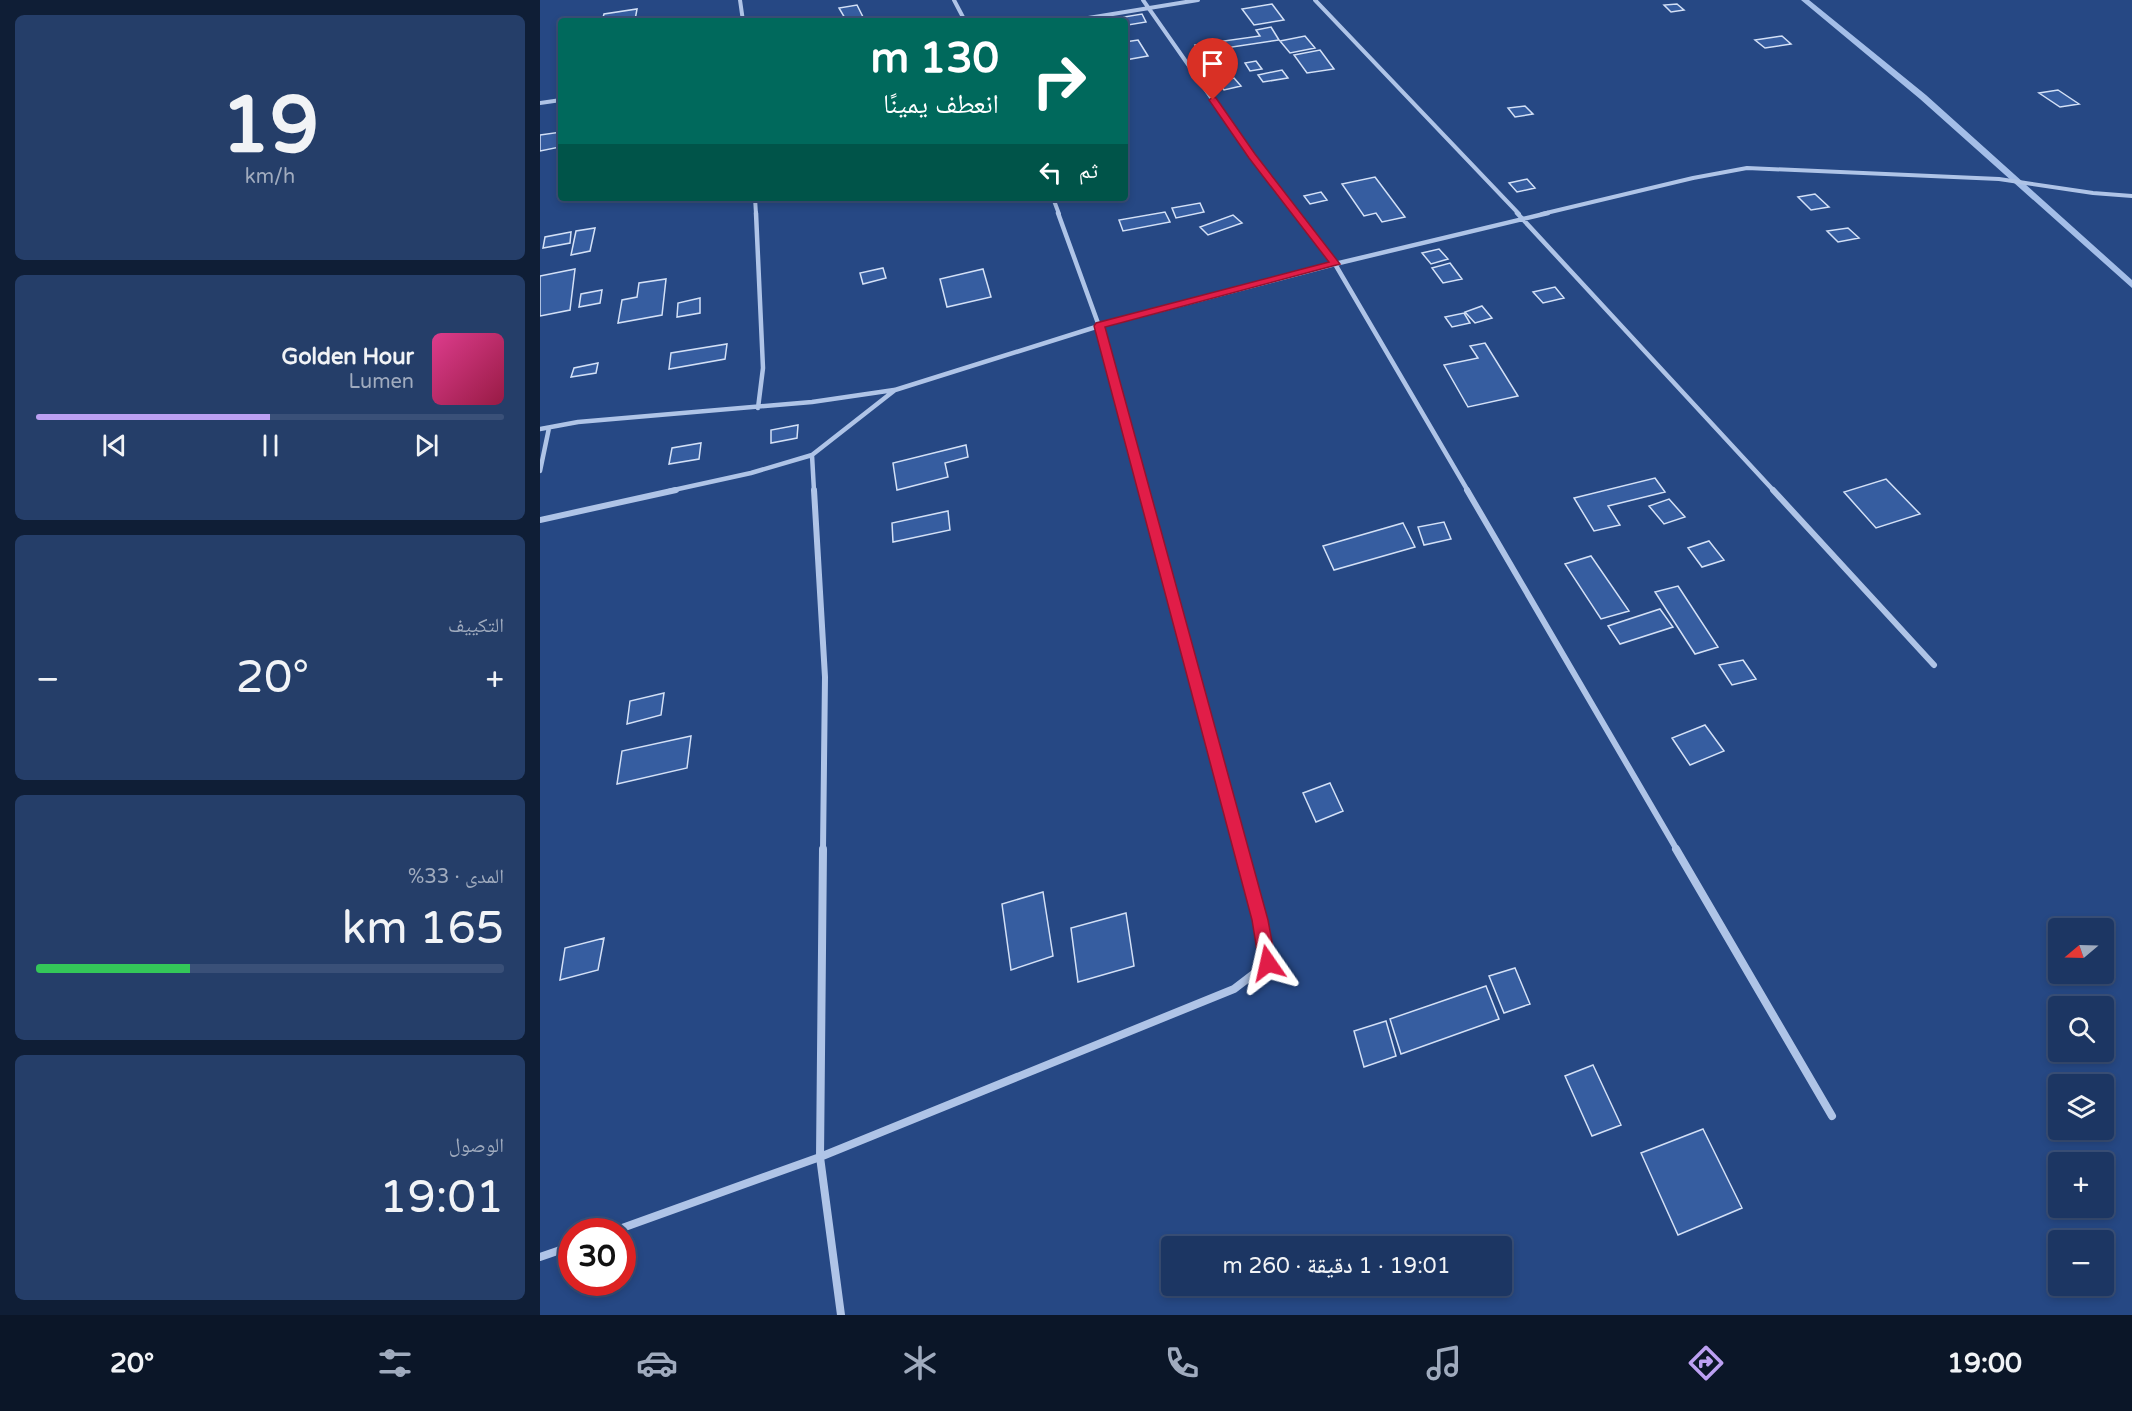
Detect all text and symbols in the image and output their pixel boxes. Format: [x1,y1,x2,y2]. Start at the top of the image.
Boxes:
text: 130 m [870,33,999,84]
pin [1187,38,1238,100]
icon: right [1020,42,1098,120]
icon: arrive [1196,47,1229,80]
text: 19 [221,79,319,173]
text: انعطف يمينًا [883,88,999,121]
icon: left [1034,156,1067,189]
text: ثم [1079,158,1098,184]
text: km/h [245,165,295,189]
text: Golden Hour [282,344,414,370]
text: Lumen [348,370,414,394]
icon: previous [98,429,131,462]
icon: pause [254,429,287,462]
icon: next [410,429,443,462]
text: التكييف [448,614,504,638]
text: 20° [236,651,309,705]
text: − [36,660,60,699]
text: + [485,660,504,699]
text: المدى · 33% [408,865,504,889]
text: 165 km [342,902,504,956]
north arrow [2048,918,2114,984]
map controls [2048,918,2114,1296]
position arrow [1236,931,1300,995]
button: search [2048,996,2114,1062]
button: layers [2048,1074,2114,1140]
text: الوصول [449,1134,504,1158]
button: + [2048,1152,2114,1218]
text: 19:01 [379,1171,504,1225]
speed limit sign: 30 [558,1218,636,1296]
button: − [2048,1230,2114,1296]
text: 19:01 · 1 دقيقة · 260 m [1223,1253,1450,1279]
icon: filters [374,1342,416,1384]
icon: car [636,1342,678,1384]
icon: climate [899,1342,941,1384]
icon: phone [1161,1342,1203,1384]
icon: music [1423,1342,1465,1384]
icon: directions [1685,1342,1727,1384]
text: 20° [110,1347,154,1380]
text: 19:00 [1947,1347,2022,1380]

